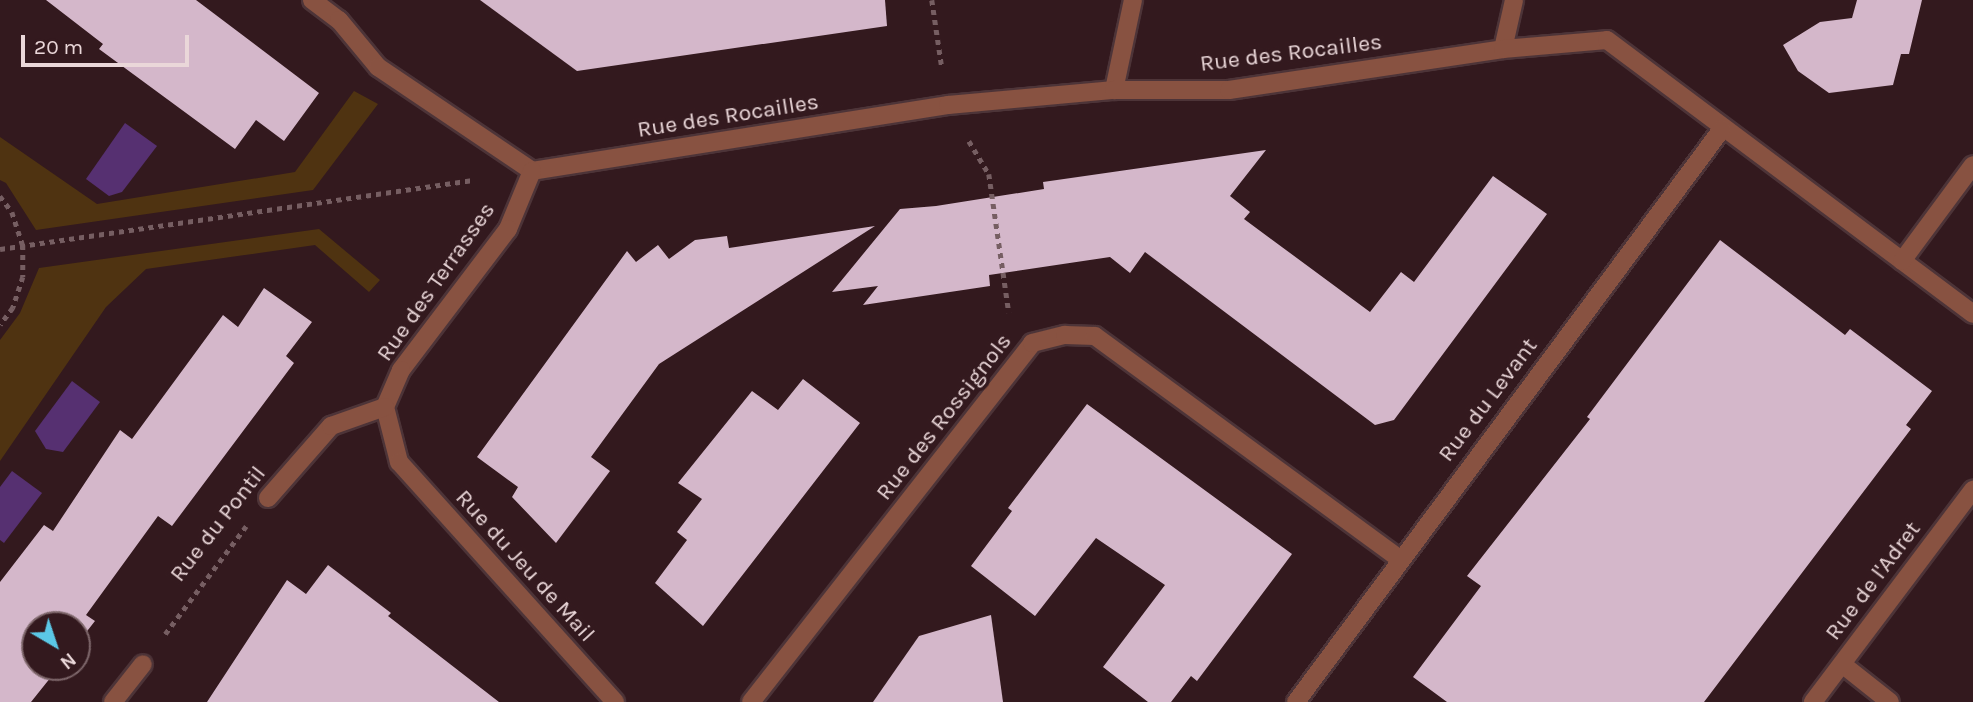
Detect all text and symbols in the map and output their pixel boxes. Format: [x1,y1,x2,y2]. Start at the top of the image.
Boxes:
scale bar [24,21,192,65]
street label: Rue des Rocailles [1198,28,1384,78]
text: 20 m [34,35,83,59]
street label: Rue des Rocailles [635,88,821,144]
street label: Rue des Terrasses [371,197,501,367]
street label: Rue des Rossignols [870,328,1018,506]
street label: Rue du Levant [1433,333,1543,467]
street label: Rue du Pontil [164,461,272,587]
street label: Rue du Jeu de Mail [449,484,601,648]
street label: Rue de l'Adret [1819,516,1927,646]
north arrow [21,611,91,681]
text: N [56,648,80,674]

